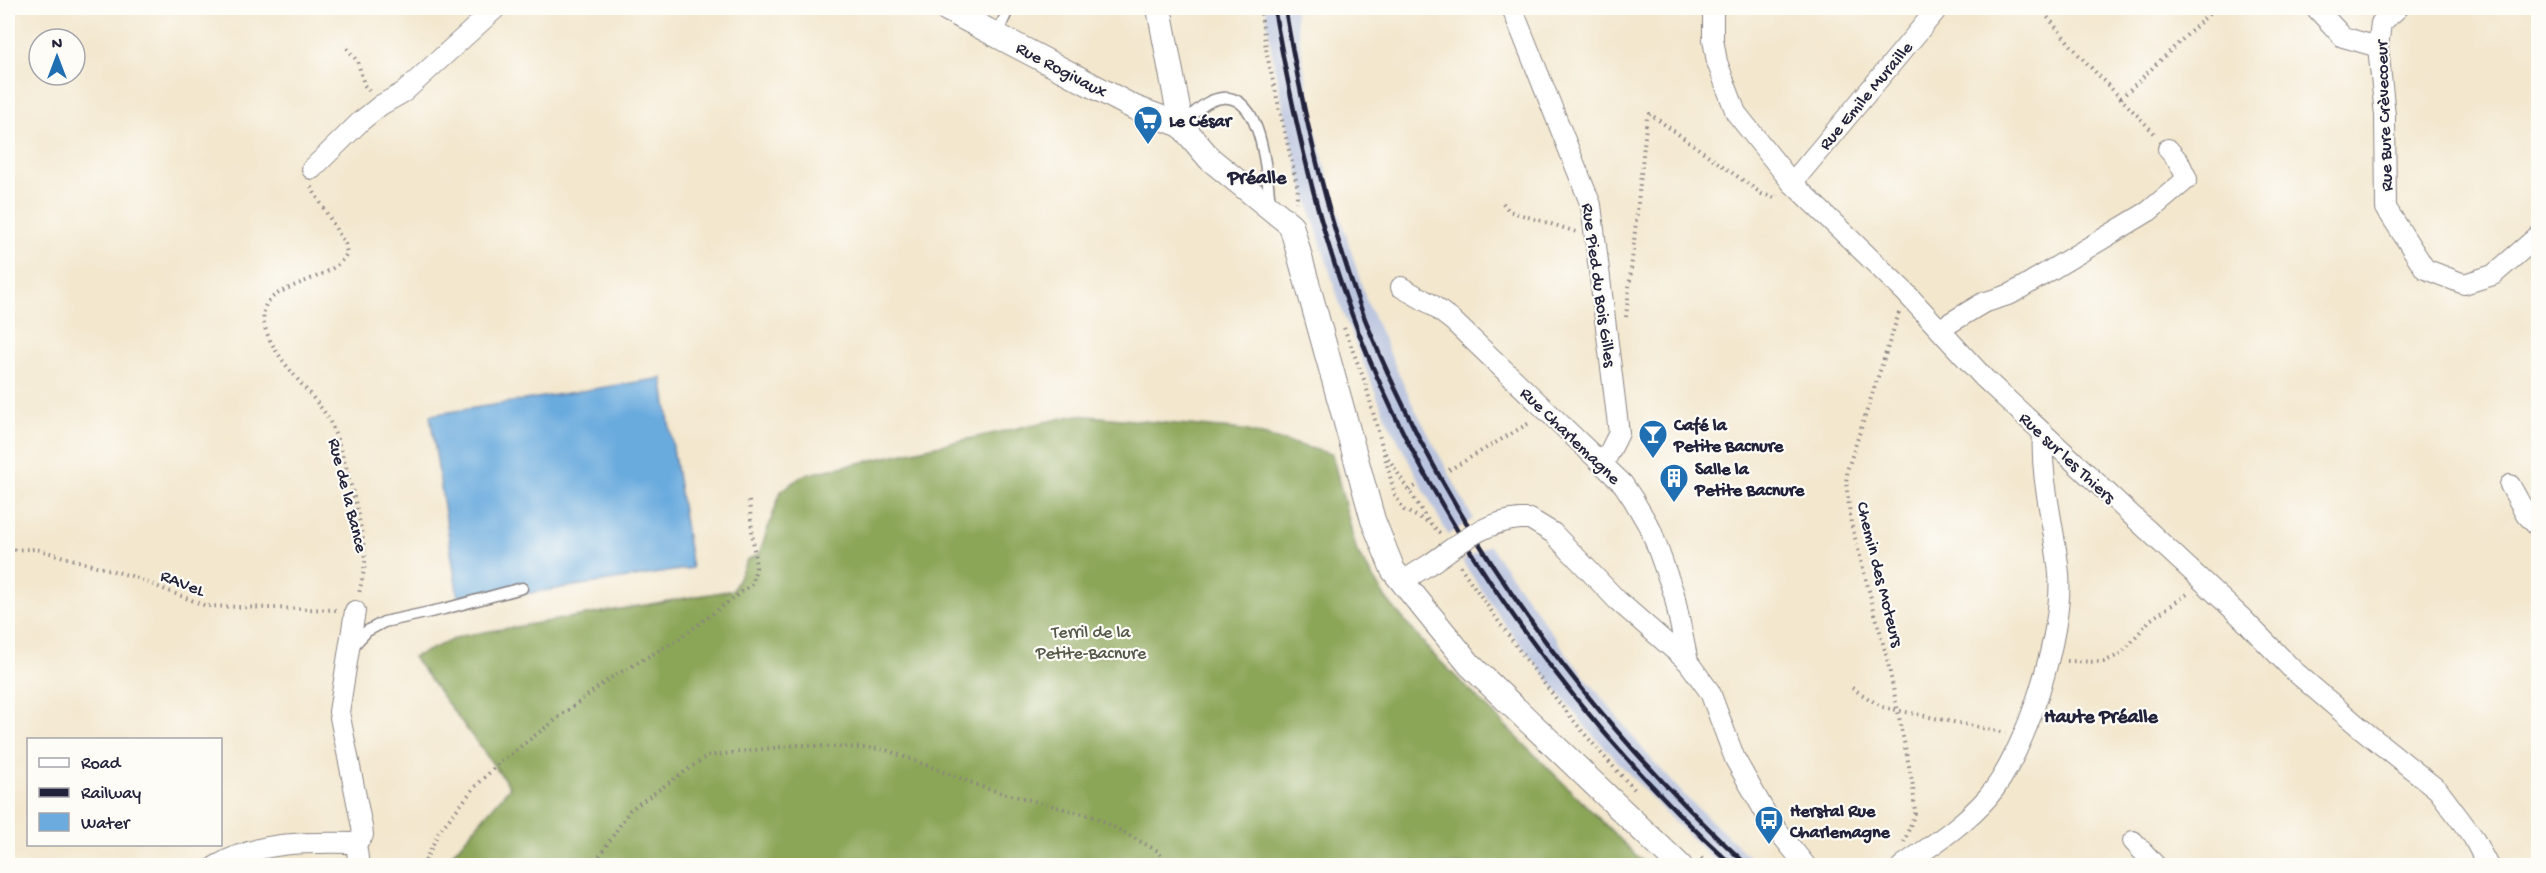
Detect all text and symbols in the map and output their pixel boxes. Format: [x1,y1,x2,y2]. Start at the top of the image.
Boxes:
north arrow [27,27,87,87]
text: N [52,36,63,55]
street label: Rue Rogivaux [1012,38,1110,104]
street label: Rue Emile Muraille [1815,38,1919,155]
street label: Rue Bure Crèvecoeur [2372,38,2399,192]
supermarket icon: Le César [1132,104,1164,146]
place label: Le César [1169,112,1234,133]
district label: Préalle [1227,168,1287,191]
street label: Rue Pied du Bois Gilles [1576,202,1620,370]
street label: Rue Charlemagne [1515,384,1624,490]
street label: Rue sur les Thiers [2014,409,2120,510]
place label: Café la Petite Bacnure [1673,416,1784,458]
bar icon: Café la Petite Bacnure [1637,418,1669,460]
street label: Rue de la Bance [322,436,371,556]
place label: Salle la Petite Bacnure [1694,460,1805,502]
building icon: Salle la Petite Bacnure [1658,462,1690,504]
street label: Chemin des Moteurs [1850,500,1907,651]
street label: RAVeL [157,566,209,603]
park label: Terril de la Petite-Bacnure [1035,623,1147,665]
district label: Haute Préalle [2044,707,2159,730]
legend [27,738,222,846]
text: Road [81,754,122,775]
text: Railway [81,784,141,805]
place label: Herstal Rue Charlemagne [1789,802,1891,844]
bus stop icon: Herstal Rue Charlemagne [1753,804,1785,846]
text: Water [81,814,131,835]

